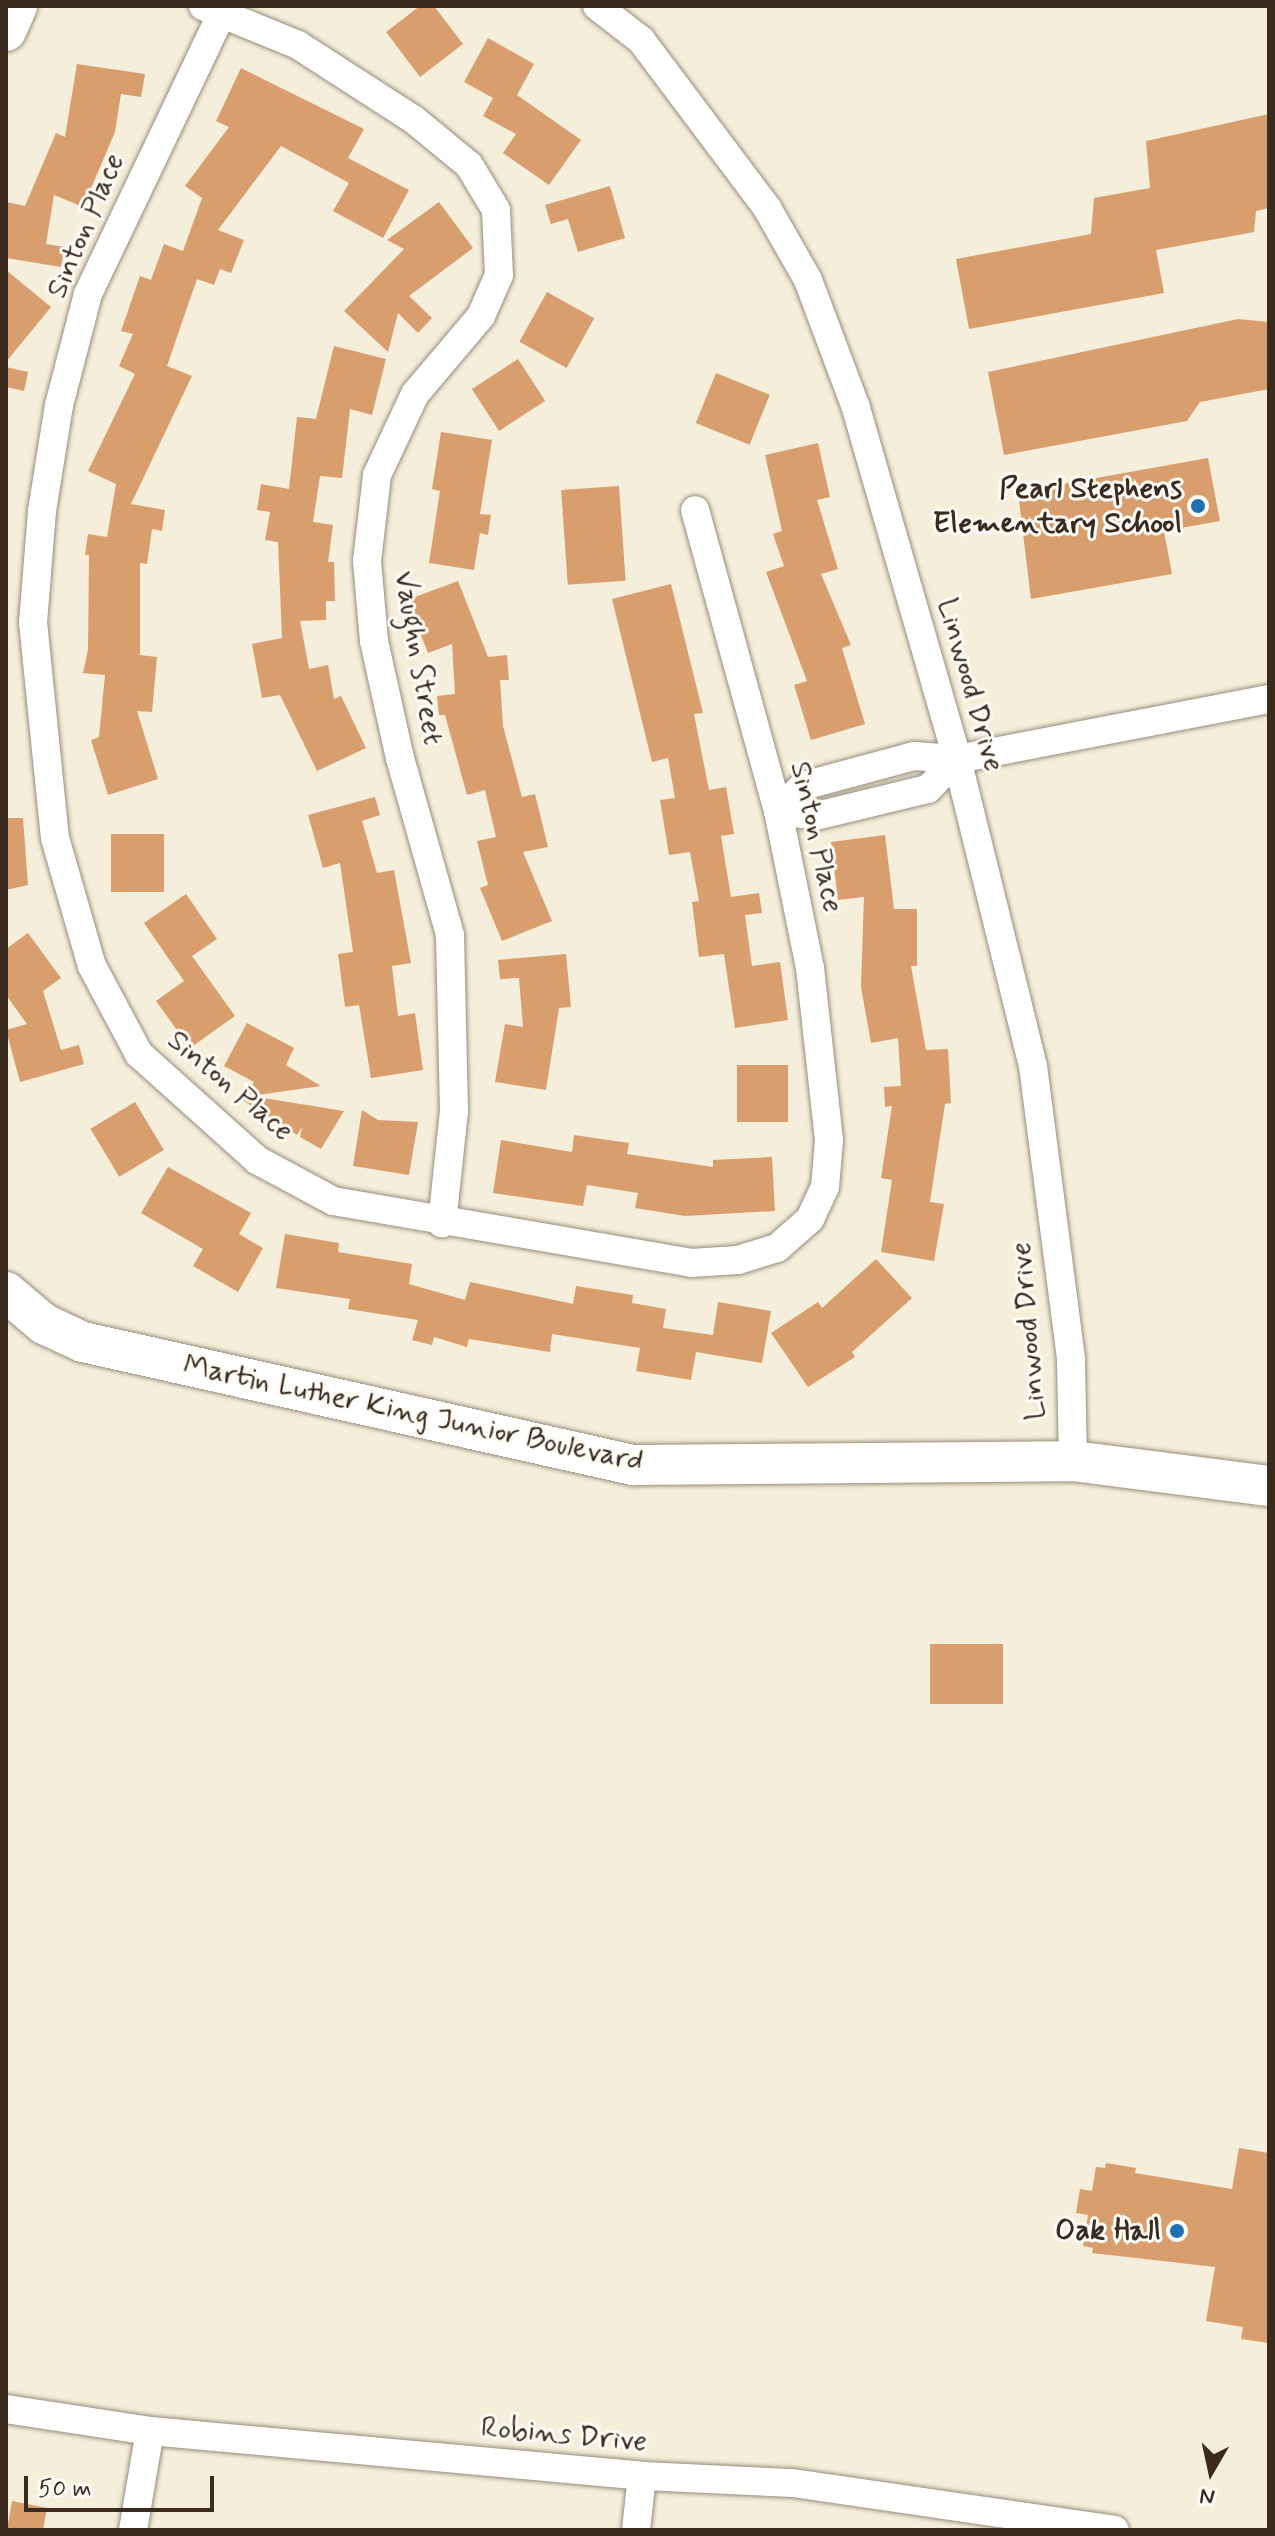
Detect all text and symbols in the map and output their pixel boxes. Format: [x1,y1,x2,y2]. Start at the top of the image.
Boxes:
street label: Sinton Place [39,148,133,304]
place label: Pearl Stephens Elementary School [933,471,1182,542]
marker: Pearl Stephens Elementary School [1189,497,1207,515]
street label: Vaughn Street [385,566,451,750]
street label: Linwood Drive [928,595,1012,775]
street label: Sinton Place [781,758,851,916]
street label: Sinton Place [159,1023,301,1149]
street label: Linwood Drive [1003,1241,1055,1421]
street label: Martin Luther King Junior Boulevard [182,1348,644,1480]
place label: Oak Hall [1055,2213,1161,2249]
marker: Oak Hall [1168,2222,1186,2240]
street label: Robins Drive [480,2410,648,2460]
north arrow [1171,2432,1251,2512]
scale bar [28,2460,218,2510]
text: 50 m [38,2474,92,2505]
text: N [1198,2481,1217,2511]

